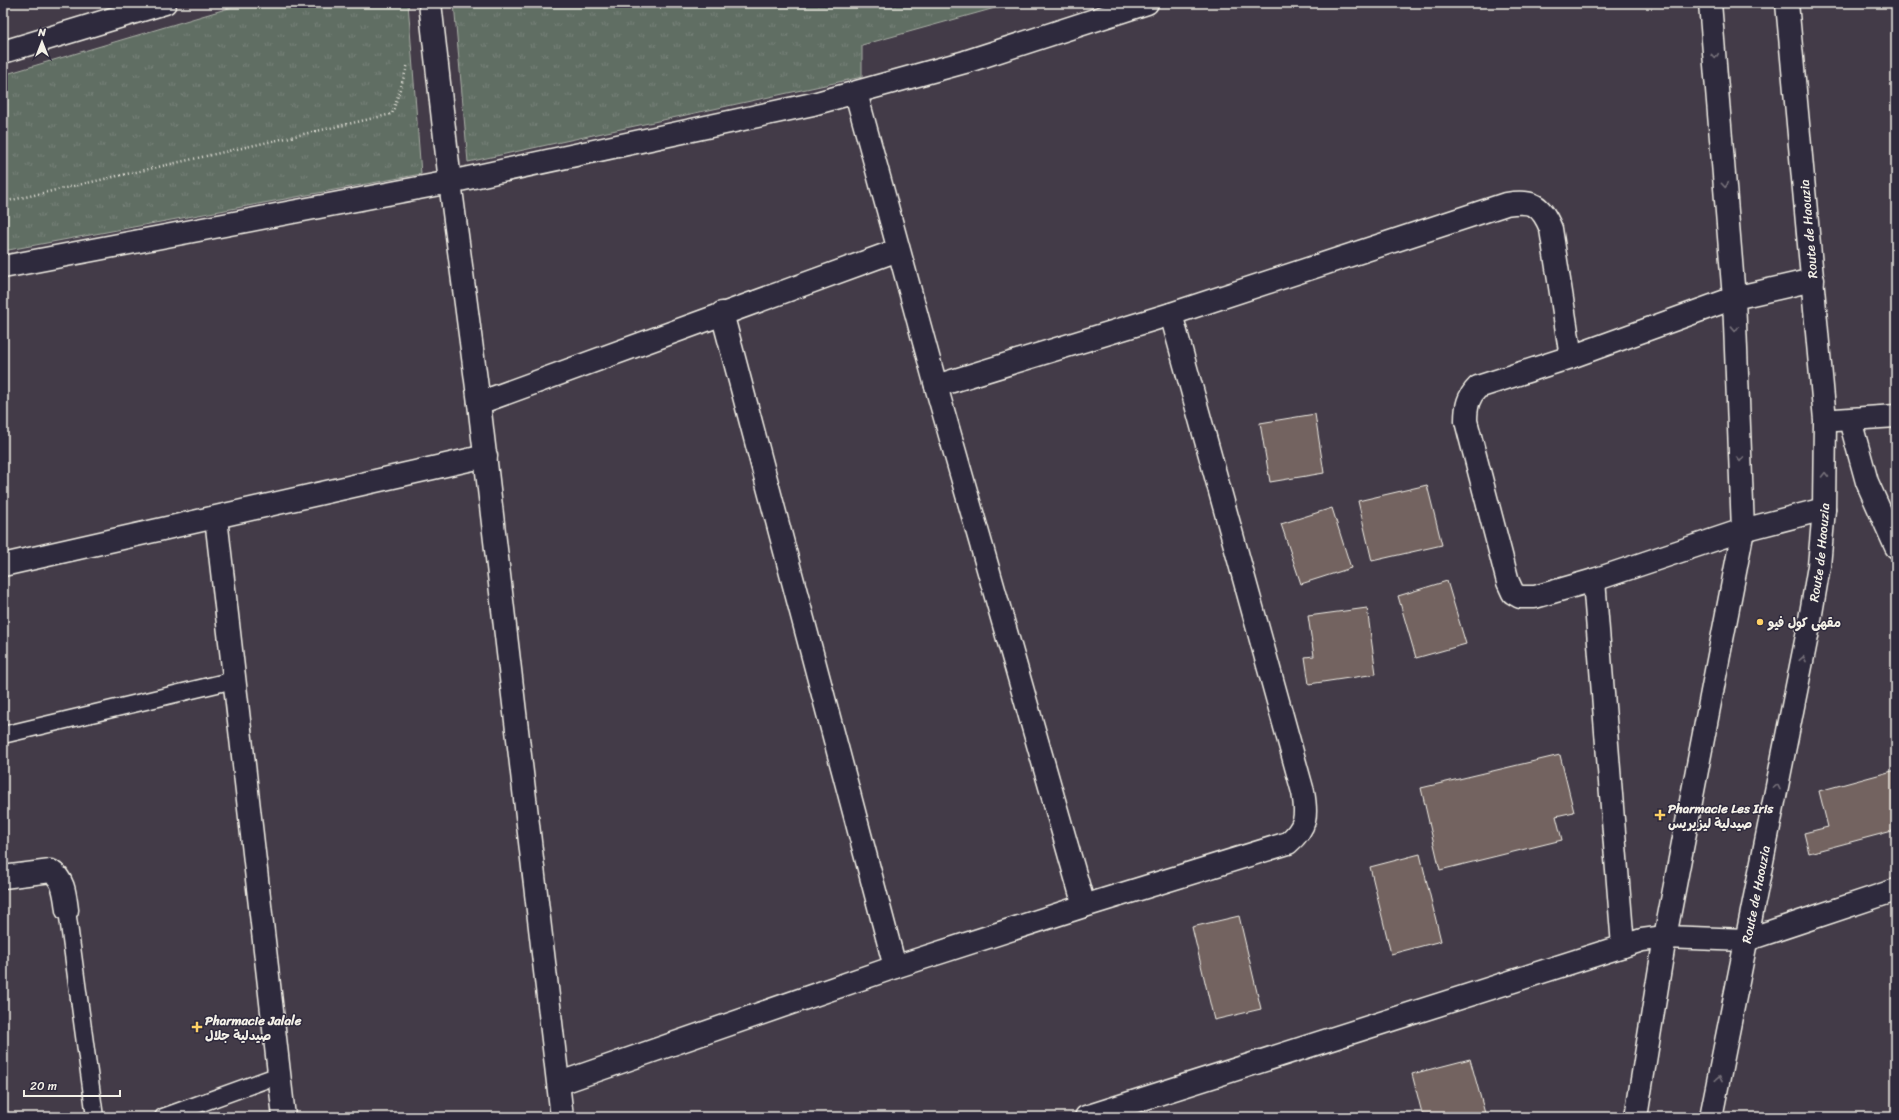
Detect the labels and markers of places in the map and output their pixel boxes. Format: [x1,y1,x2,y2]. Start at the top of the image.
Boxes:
place label: مقهى كول فيو [1767,611,1841,634]
marker: مقهى كول فيو [1755,617,1765,627]
place label: Pharmacie Les Iris صيدلية ليزيريس [1668,797,1774,835]
marker: Pharmacie Les Iris صيدلية ليزيريس [1655,810,1665,820]
place label: Pharmacie Jalale صيدلية جلال [205,1009,302,1047]
marker: Pharmacie Jalale صيدلية جلال [192,1022,202,1032]

